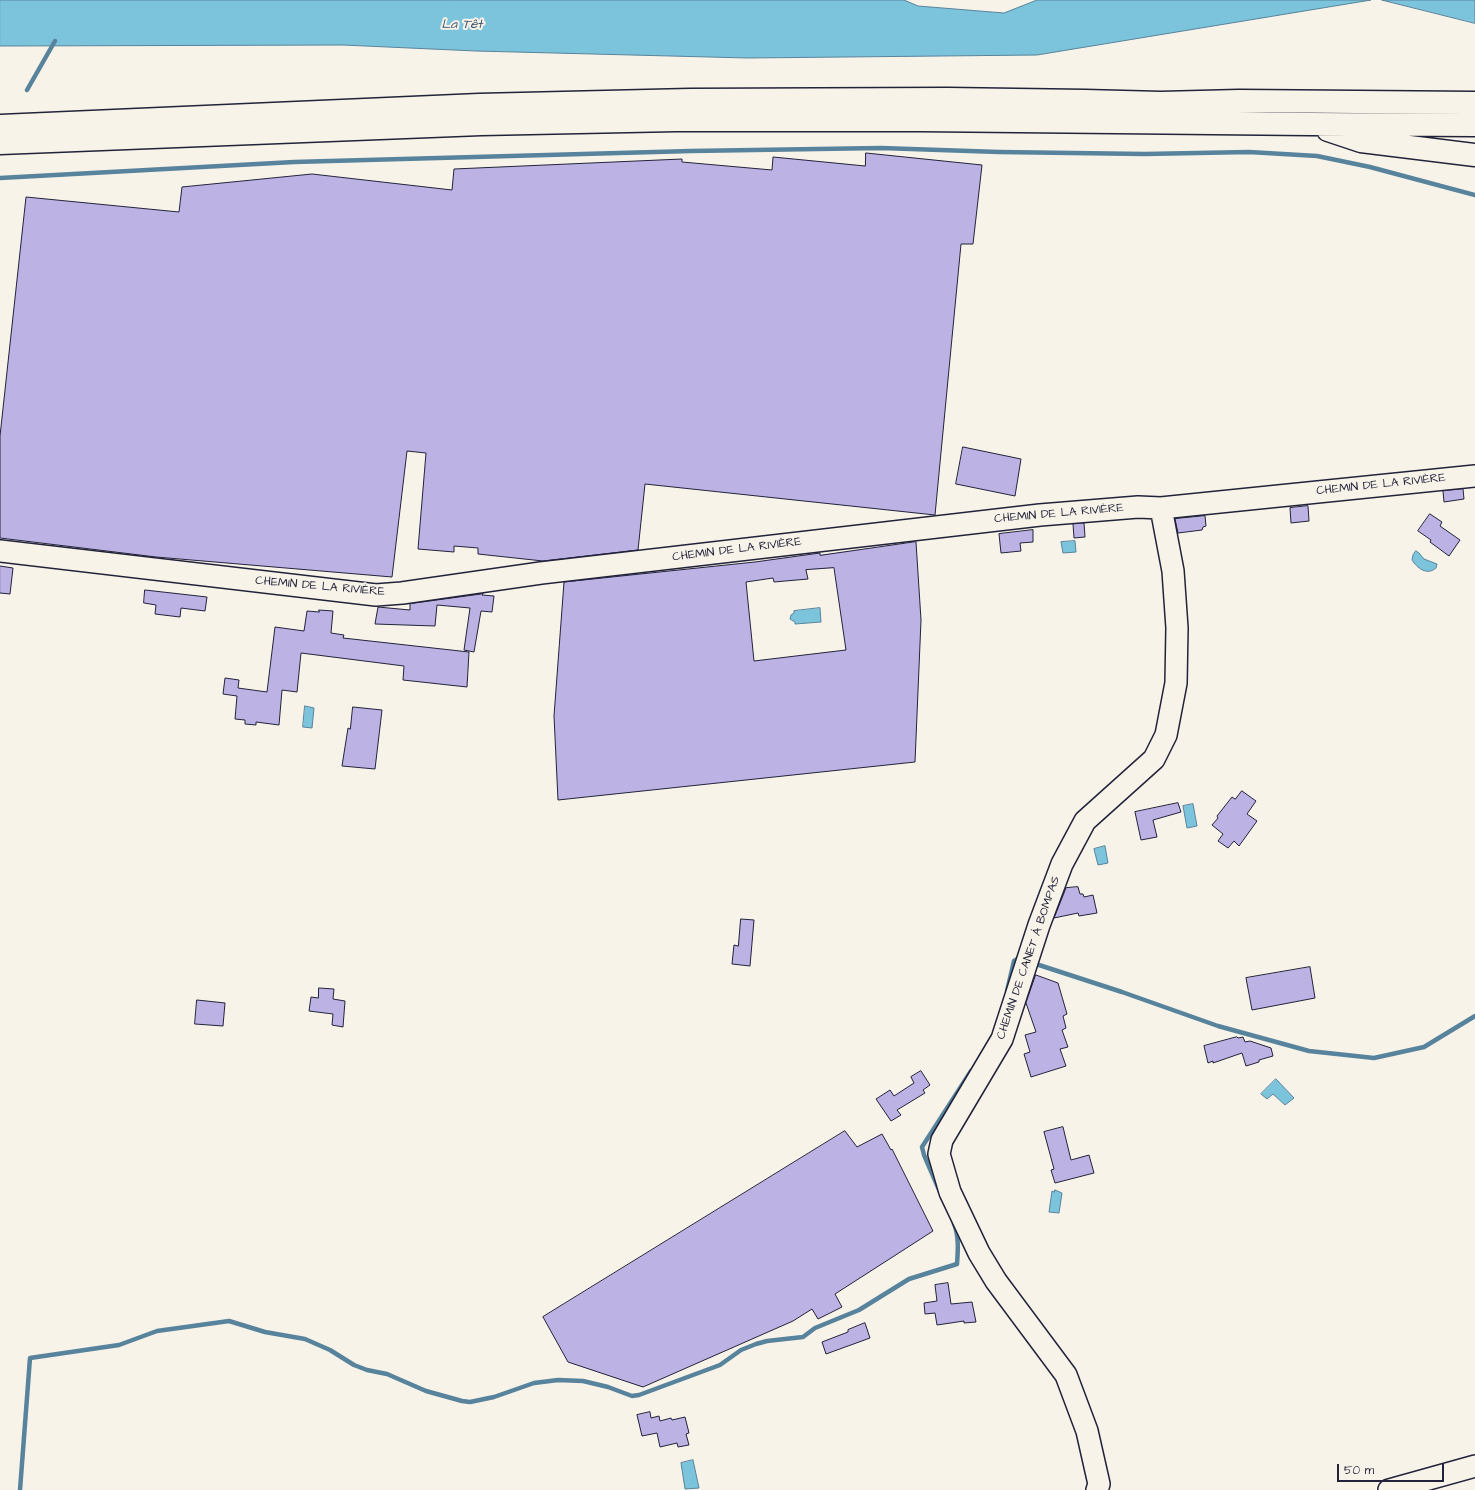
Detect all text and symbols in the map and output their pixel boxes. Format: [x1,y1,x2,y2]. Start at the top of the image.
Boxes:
water label: La Têt [441,17,483,33]
street label: CHEMIN DE LA RIVIÈRE [1316,471,1446,499]
street label: CHEMIN DE LA RIVIÈRE [994,501,1124,527]
street label: CHEMIN DE LA RIVIÈRE [672,535,802,565]
street label: CHEMIN DE LA RIVIÈRE [255,574,385,600]
street label: CHEMIN DE CANET À BOMPAS [994,874,1064,1042]
scale bar [1339,1456,1446,1482]
text: 50 m [1344,1462,1374,1479]

